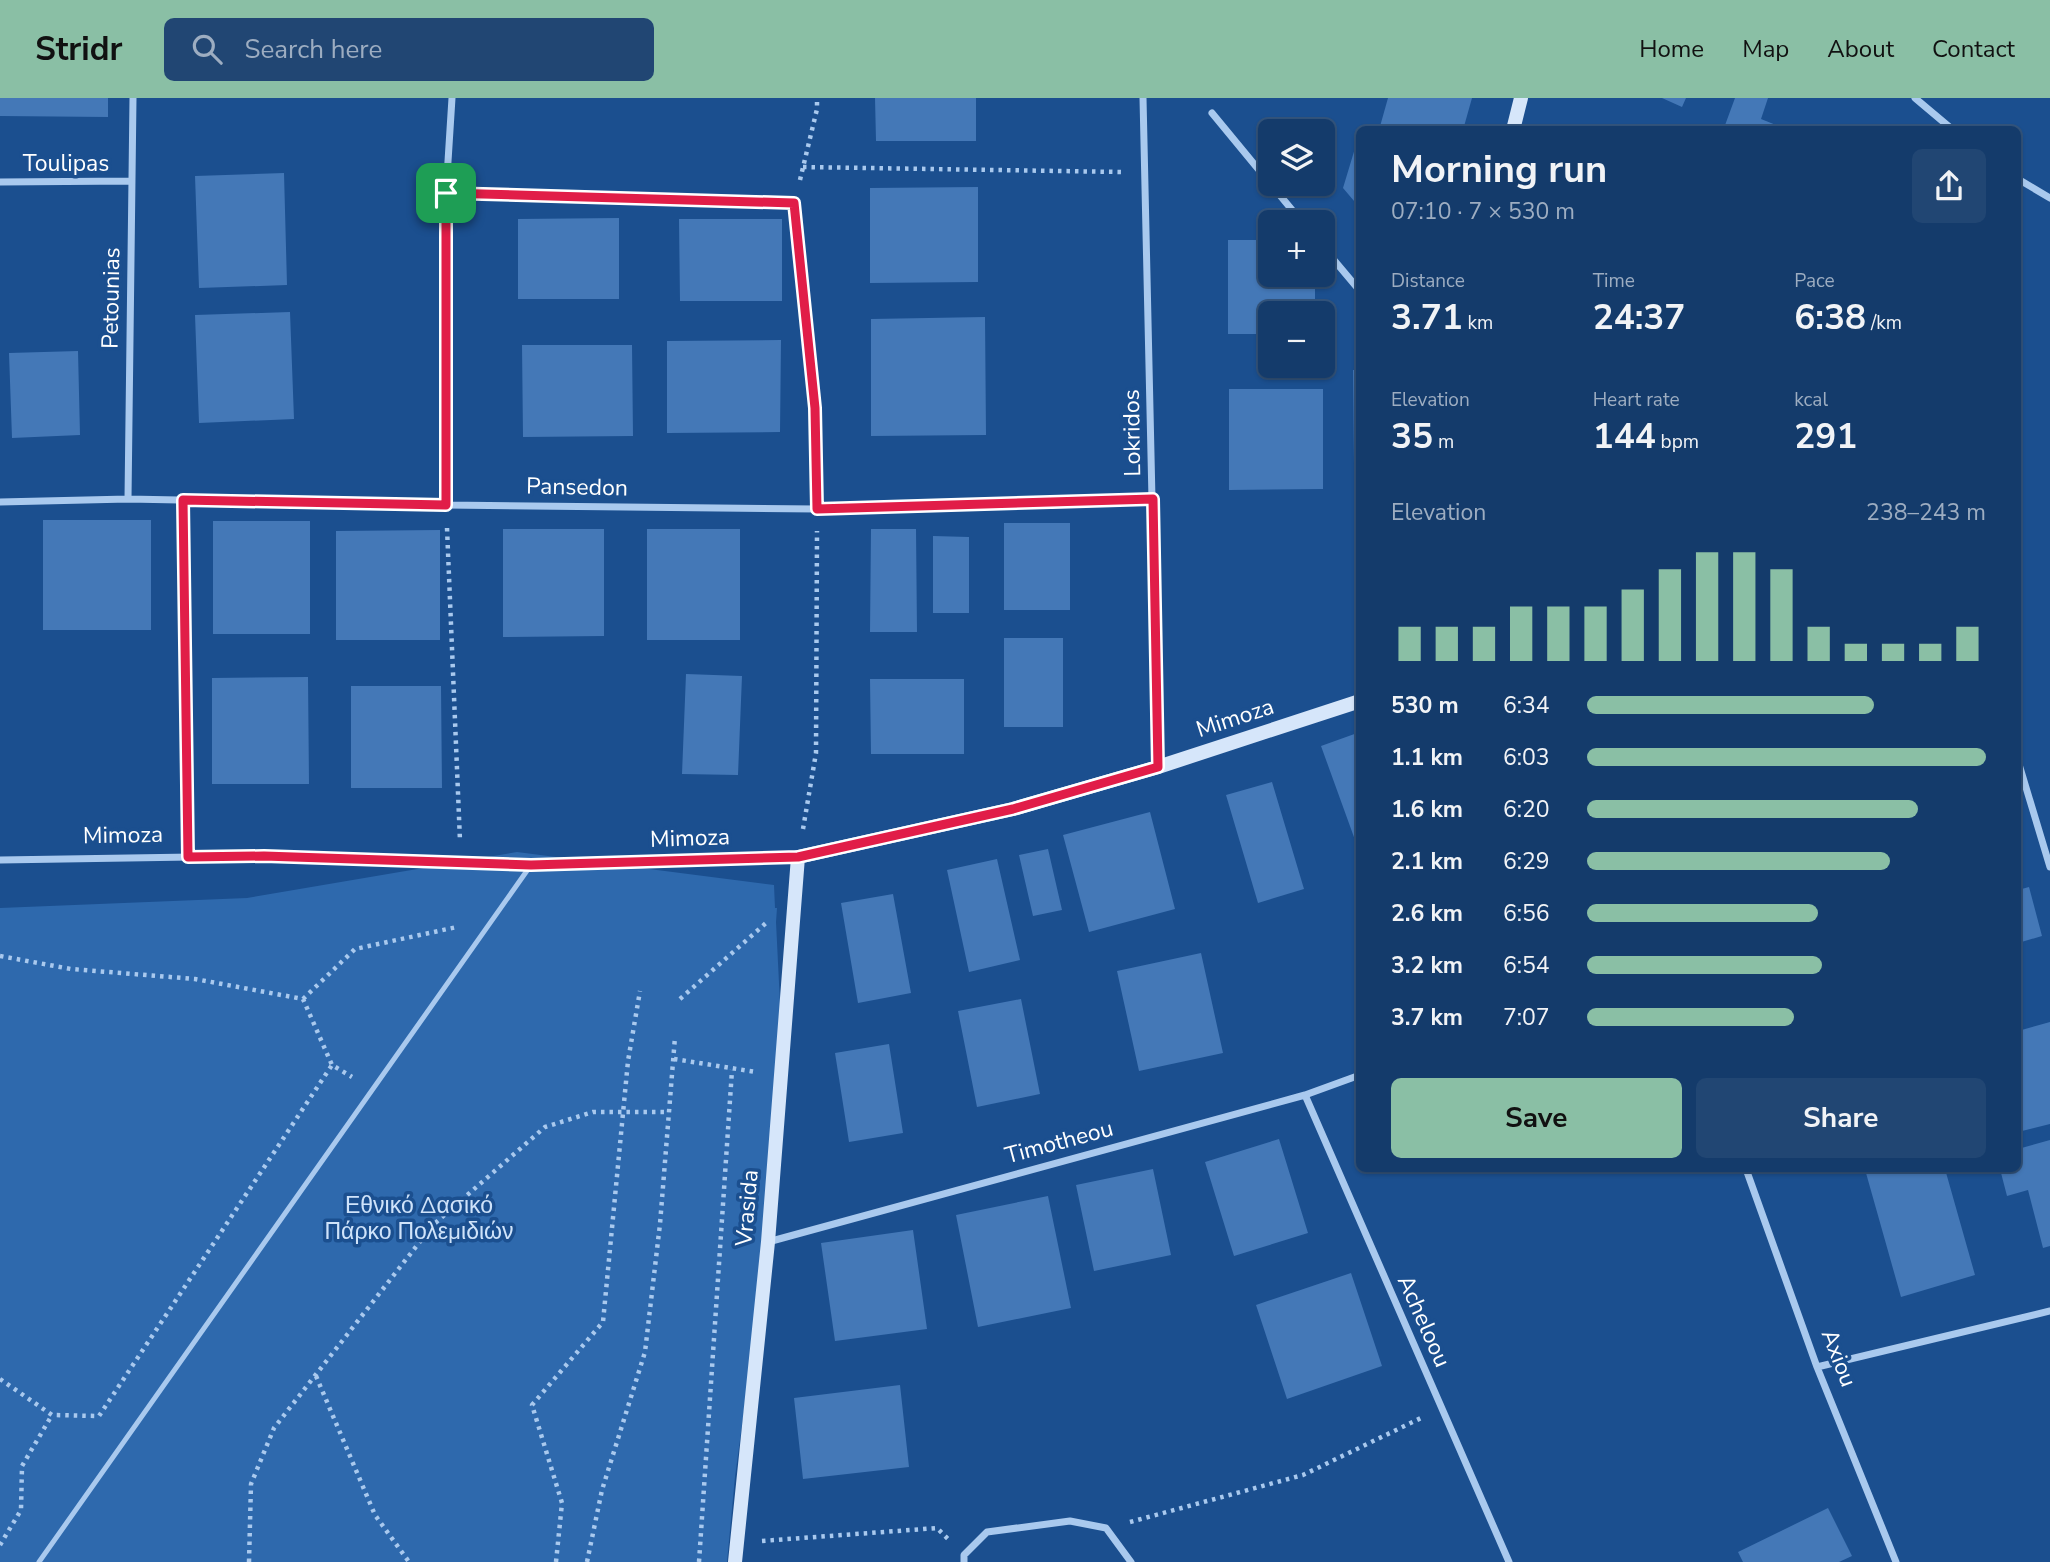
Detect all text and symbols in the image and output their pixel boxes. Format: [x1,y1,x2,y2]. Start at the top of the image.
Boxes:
search box [164,18,654,81]
text: Stridr [35,27,122,72]
icon: search [188,30,226,68]
text: Search here [244,32,382,67]
text: Home [1639,33,1704,65]
text: Map [1742,33,1789,65]
text: About [1827,33,1894,65]
text: Contact [1932,33,2015,65]
map controls [1258,119,1335,378]
button: layers [1258,119,1335,196]
text: Morning run [1391,144,1607,195]
street label: Toulipas [23,148,109,179]
button: share [1912,149,1986,223]
pin [416,163,476,223]
icon: arrive [427,174,465,212]
text: 07:10 · 7 × 530 m [1391,196,1575,227]
button: + [1258,210,1335,287]
street label: Petounias [95,247,127,349]
text: Distance [1391,268,1465,294]
text: Time [1593,268,1635,294]
text: Pace [1794,268,1835,294]
text: 3.71 [1391,294,1463,341]
text: 24:37 [1593,294,1685,341]
text: 6:38 [1794,294,1866,341]
button: − [1258,301,1335,378]
text: km [1463,310,1493,336]
text: /km [1866,310,1902,336]
text: Elevation [1391,387,1470,413]
text: Heart rate [1593,387,1680,413]
text: kcal [1794,387,1828,413]
street label: Lokridos [1116,389,1148,477]
text: 35 [1391,413,1433,460]
text: 144 [1593,413,1656,460]
text: 291 [1794,413,1857,460]
text: m [1433,429,1454,455]
text: bpm [1656,429,1699,455]
street label: Pansedon [526,471,628,503]
text: Elevation [1391,497,1486,528]
text: 238–243 m [1866,497,1986,528]
text: 530 m [1391,690,1459,721]
text: 6:34 [1503,690,1550,721]
street label: Mimoza [1192,691,1278,745]
text: 1.1 km [1391,742,1463,773]
text: 6:03 [1503,742,1550,773]
text: 1.6 km [1391,794,1463,825]
text: 6:20 [1503,794,1550,825]
street label: Mimoza [83,819,163,851]
street label: Mimoza [649,821,731,855]
text: 2.1 km [1391,846,1463,877]
text: 6:29 [1503,846,1550,877]
text: 2.6 km [1391,898,1463,929]
text: 6:56 [1503,898,1550,929]
text: 3.2 km [1391,950,1463,981]
text: 6:54 [1503,950,1550,981]
text: 3.7 km [1391,1002,1463,1033]
text: 7:07 [1503,1002,1550,1033]
button: Save [1391,1078,1682,1158]
button: Share [1696,1078,1986,1158]
street label: Timotheou [1002,1113,1116,1171]
street label: Vrasida [728,1168,766,1249]
park label: Εθνικό Δασικό Πάρκο Πολεμιδιών [324,1190,514,1247]
street label: Acheloou [1390,1270,1458,1372]
street label: Axiou [1814,1325,1864,1391]

